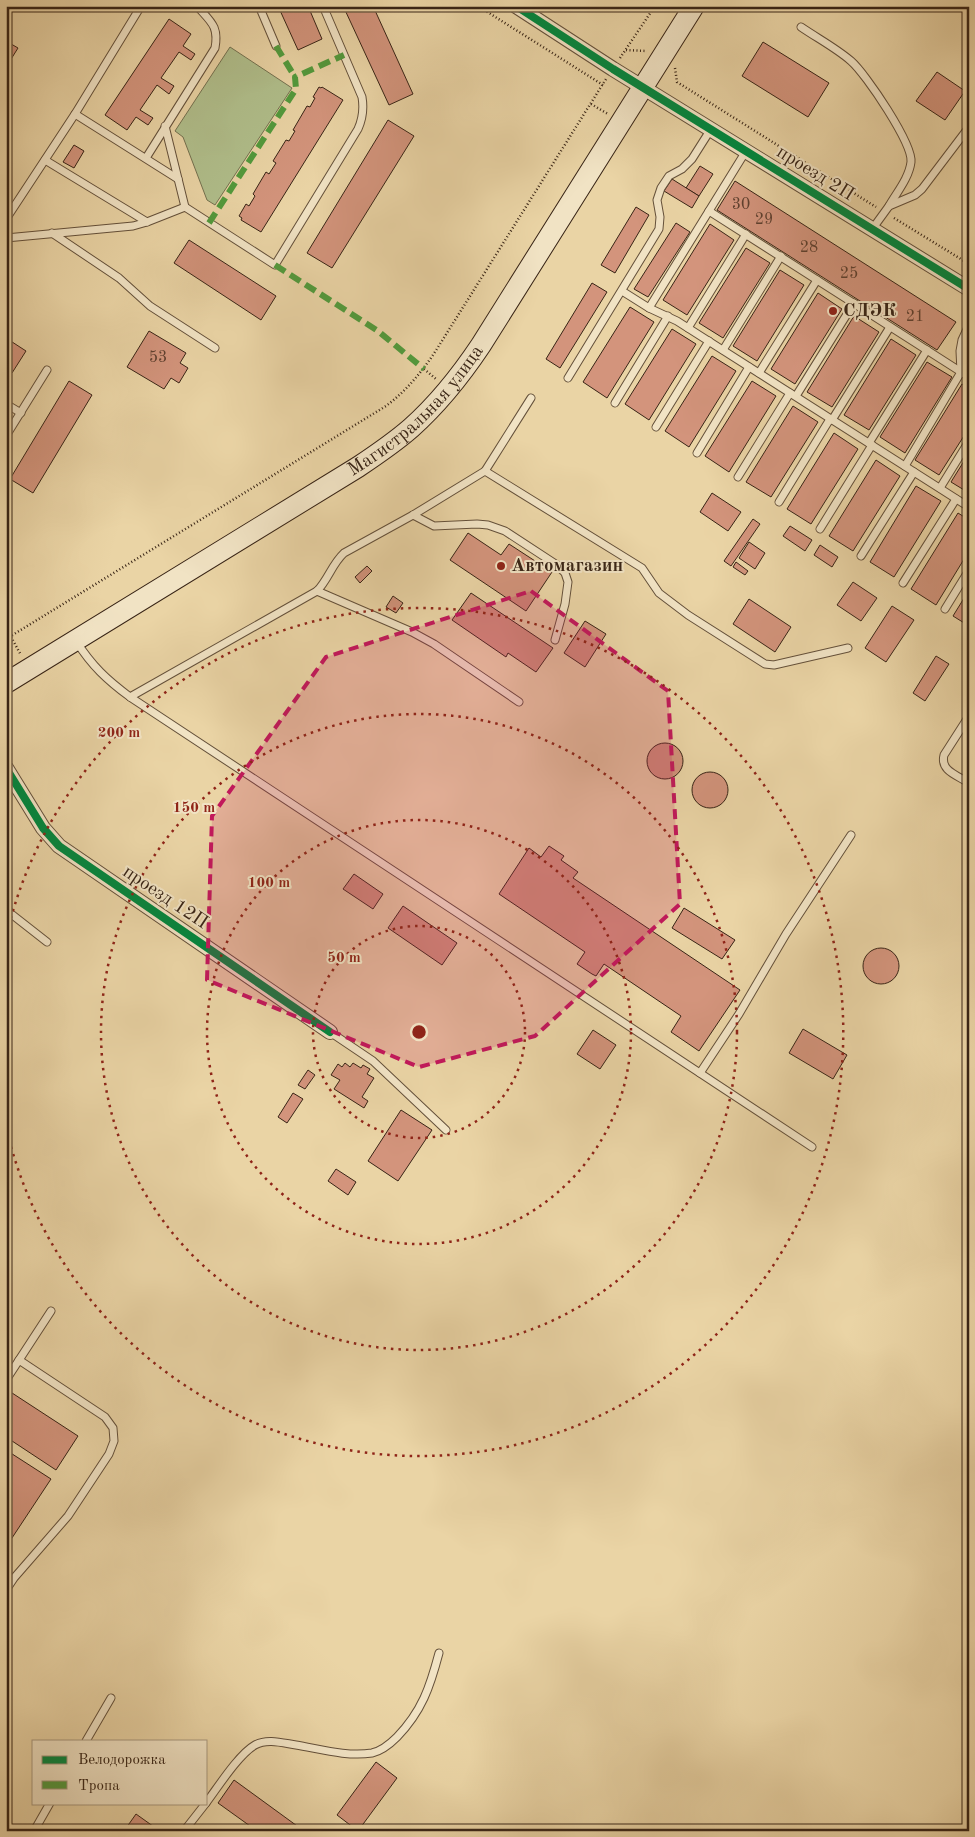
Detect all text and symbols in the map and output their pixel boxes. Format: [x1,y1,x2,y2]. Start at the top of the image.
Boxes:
street label: проезд 2П [773,143,857,205]
house number: 30 [732,197,750,213]
house number: 29 [755,212,773,228]
house number: 28 [800,240,818,256]
house number: 25 [840,266,858,282]
place label: СДЭК [843,302,896,321]
marker: СДЭК [827,305,839,317]
house number: 21 [906,309,924,325]
street label: Магистральная улица [345,342,488,480]
house number: 53 [149,350,167,366]
place label: Автомагазин [511,557,623,576]
marker: Автомагазин [495,560,507,572]
text: 200 m [98,726,140,741]
text: 150 m [173,801,215,816]
street label: проезд 12П [119,863,211,933]
text: 100 m [248,876,290,891]
text: 50 m [327,951,361,966]
centre of rings [410,1023,428,1041]
legend [32,1740,208,1804]
text: Велодорожка [78,1753,166,1768]
text: Тропа [78,1779,120,1794]

